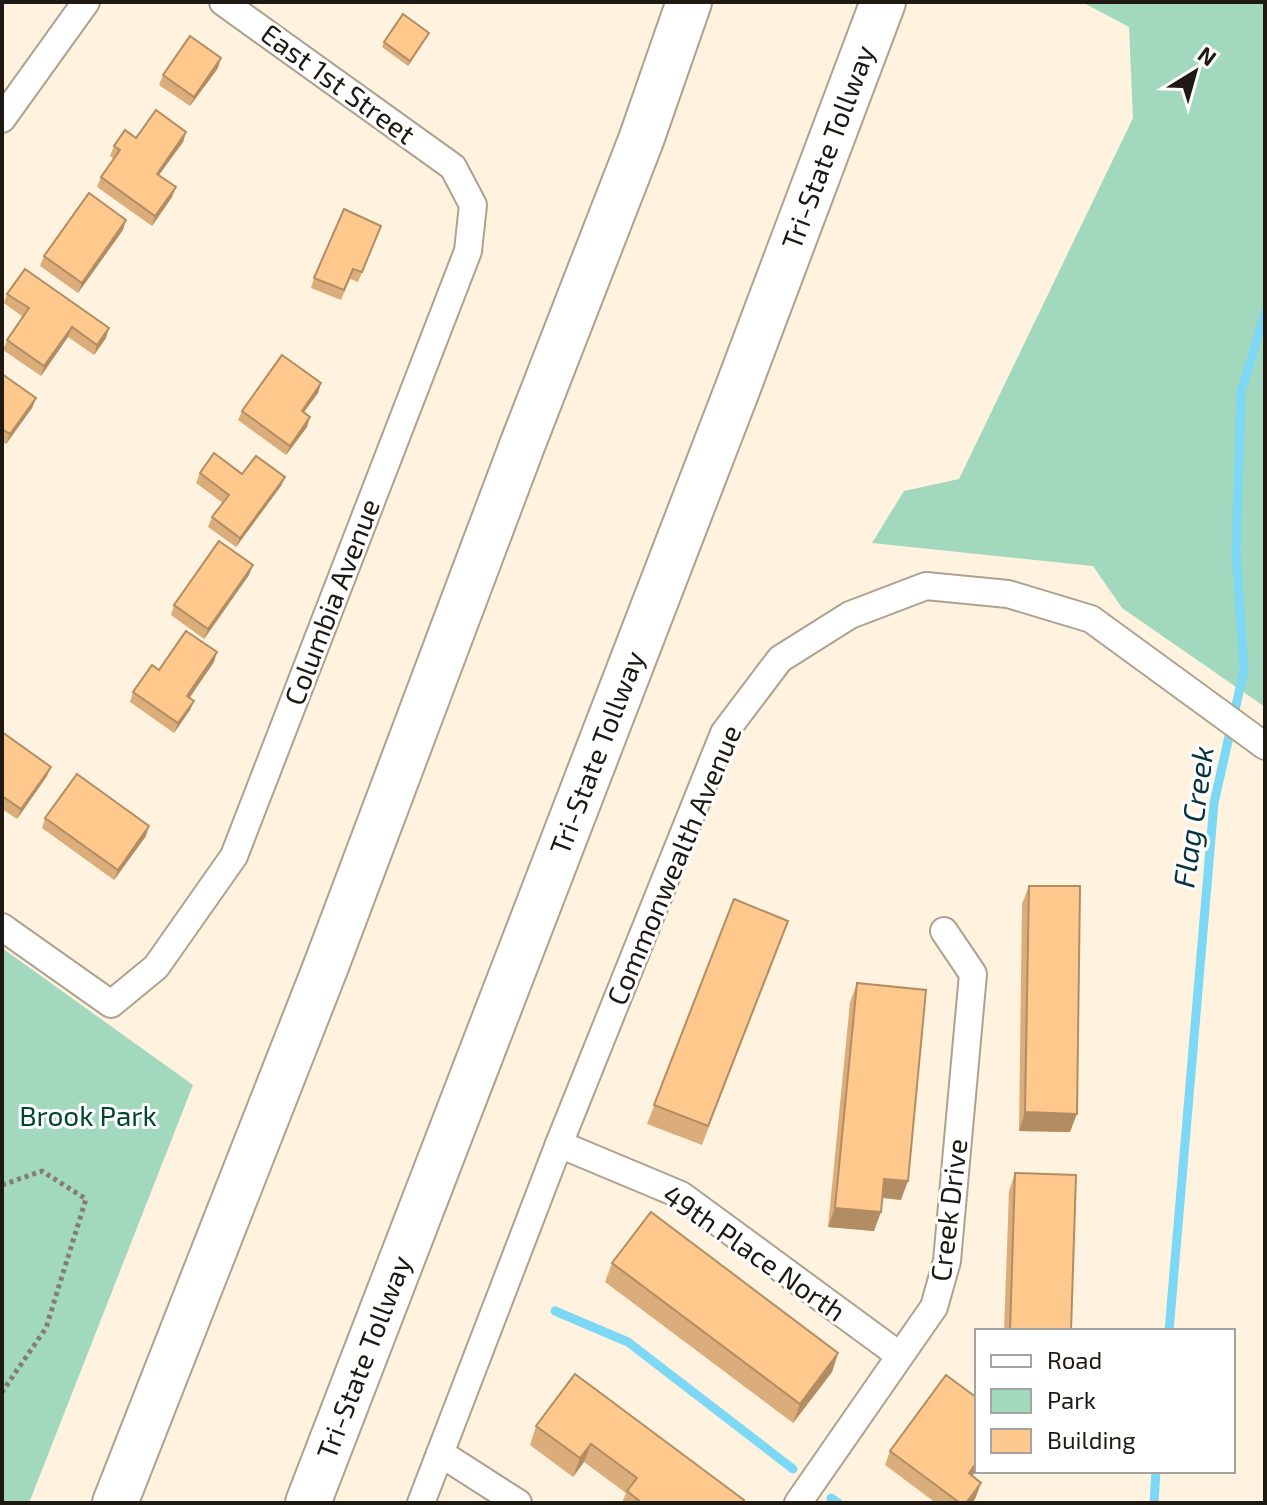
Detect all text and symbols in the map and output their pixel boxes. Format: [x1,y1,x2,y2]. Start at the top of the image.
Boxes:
street label: East 1st Street [255,16,422,151]
north arrow [1155,32,1235,112]
street label: Tri-State Tollway [773,40,881,254]
text: N [1193,40,1222,70]
street label: Columbia Avenue [276,494,386,710]
street label: Tri-State Tollway [542,646,651,859]
street label: Commonwealth Avenue [599,719,748,1010]
water label: Flag Creek [1164,744,1220,890]
park label: Brook Park [19,1098,157,1132]
street label: Creek Drive [922,1137,974,1283]
street label: 49th Place North [657,1177,852,1328]
street label: Tri-State Tollway [309,1250,418,1464]
legend [975,1329,1235,1473]
text: Road [1047,1345,1102,1374]
text: Park [1047,1385,1096,1414]
text: Building [1047,1425,1136,1454]

